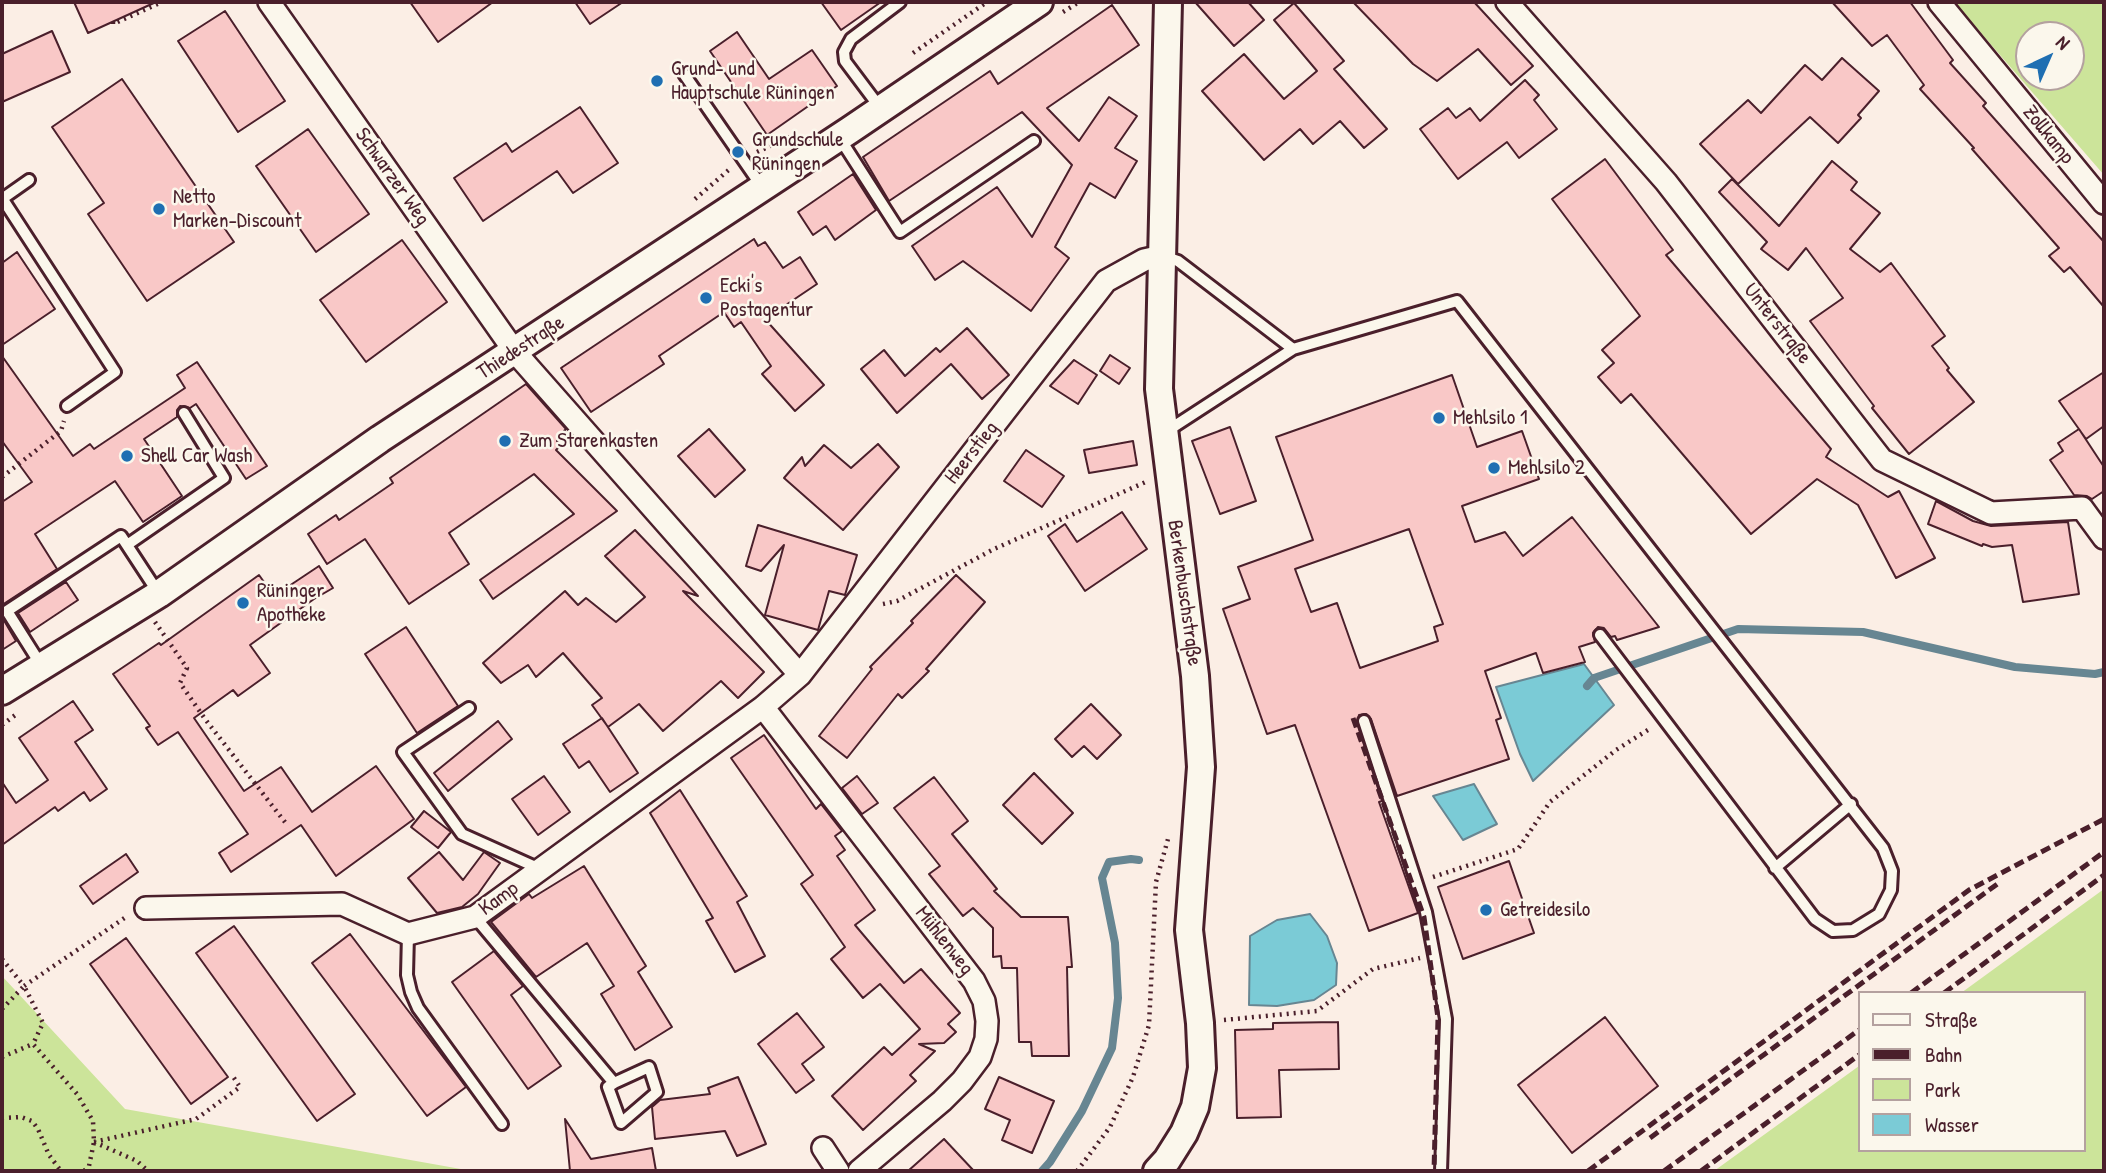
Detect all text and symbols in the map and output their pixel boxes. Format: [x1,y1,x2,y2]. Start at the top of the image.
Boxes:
north arrow [2015,21,2085,91]
text: N [2051,29,2076,55]
place label: Grund- und Hauptschule Rüningen [671,56,835,106]
marker: Grund- und Hauptschule Rüningen [649,73,665,89]
street label: Zollkamp [2017,101,2079,169]
street label: Schwarzer Weg [349,123,435,231]
place label: Grundschule Rüningen [752,127,844,177]
marker: Grundschule Rüningen [730,144,746,160]
place label: Netto Marken-Discount [173,184,301,234]
marker: Netto Marken-Discount [151,201,167,217]
place label: Ecki's Postagentur [720,273,813,323]
street label: Unterstraße [1738,278,1816,370]
marker: Ecki's Postagentur [698,290,714,306]
street label: Thiedestraße [472,310,570,386]
place label: Mehlsilo 1 [1453,405,1528,431]
marker: Mehlsilo 1 [1431,410,1447,426]
street label: Heerstieg [940,417,1004,489]
place label: Zum Starenkasten [519,428,658,454]
marker: Zum Starenkasten [497,433,513,449]
place label: Shell Car Wash [141,443,252,469]
marker: Shell Car Wash [119,448,135,464]
place label: Mehlsilo 2 [1508,455,1585,481]
marker: Mehlsilo 2 [1486,460,1502,476]
street label: Berkenbuschstraße [1161,519,1207,667]
place label: Rüninger Apotheke [257,578,326,628]
marker: Rüninger Apotheke [235,595,251,611]
street label: Kamp [474,876,524,922]
place label: Getreidesilo [1500,897,1590,923]
street label: Mühlenweg [909,901,979,981]
marker: Getreidesilo [1478,902,1494,918]
legend [1857,991,2085,1152]
text: Straße [1925,1005,1978,1034]
text: Bahn [1925,1040,1962,1069]
text: Park [1925,1075,1960,1104]
text: Wasser [1925,1110,1979,1139]

